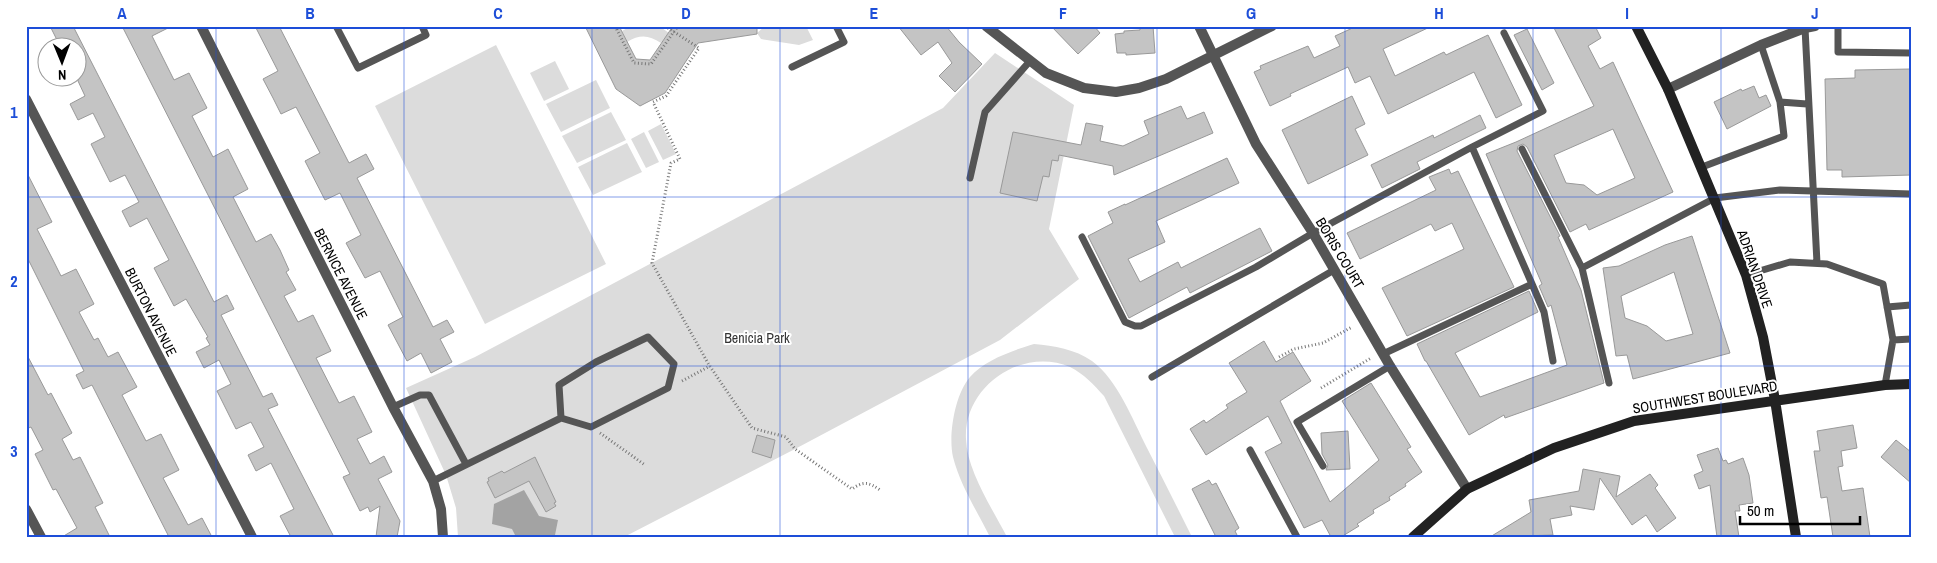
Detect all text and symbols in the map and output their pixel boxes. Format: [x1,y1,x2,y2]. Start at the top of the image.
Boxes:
text: A [117,2,127,24]
text: B [305,2,315,24]
text: C [493,2,503,24]
text: D [681,2,691,24]
text: E [870,2,879,24]
text: F [1059,2,1067,24]
text: G [1246,2,1256,24]
text: H [1434,2,1444,24]
text: I [1625,2,1629,24]
text: J [1811,2,1819,24]
north arrow [38,38,88,88]
text: N [58,66,67,84]
text: 1 [10,101,18,123]
street label: BORIS COURT [1312,214,1368,292]
street label: BERNICE AVENUE [310,225,372,323]
street label: ADRIAN DRIVE [1733,227,1777,311]
street label: BURTON AVENUE [121,265,181,359]
text: 2 [10,270,18,292]
park label: Benicia Park [724,329,790,347]
street label: SOUTHWEST BOULEVARD [1631,377,1779,417]
text: 3 [10,440,18,462]
scale bar [1740,493,1860,525]
text: 50 m [1747,500,1774,521]

